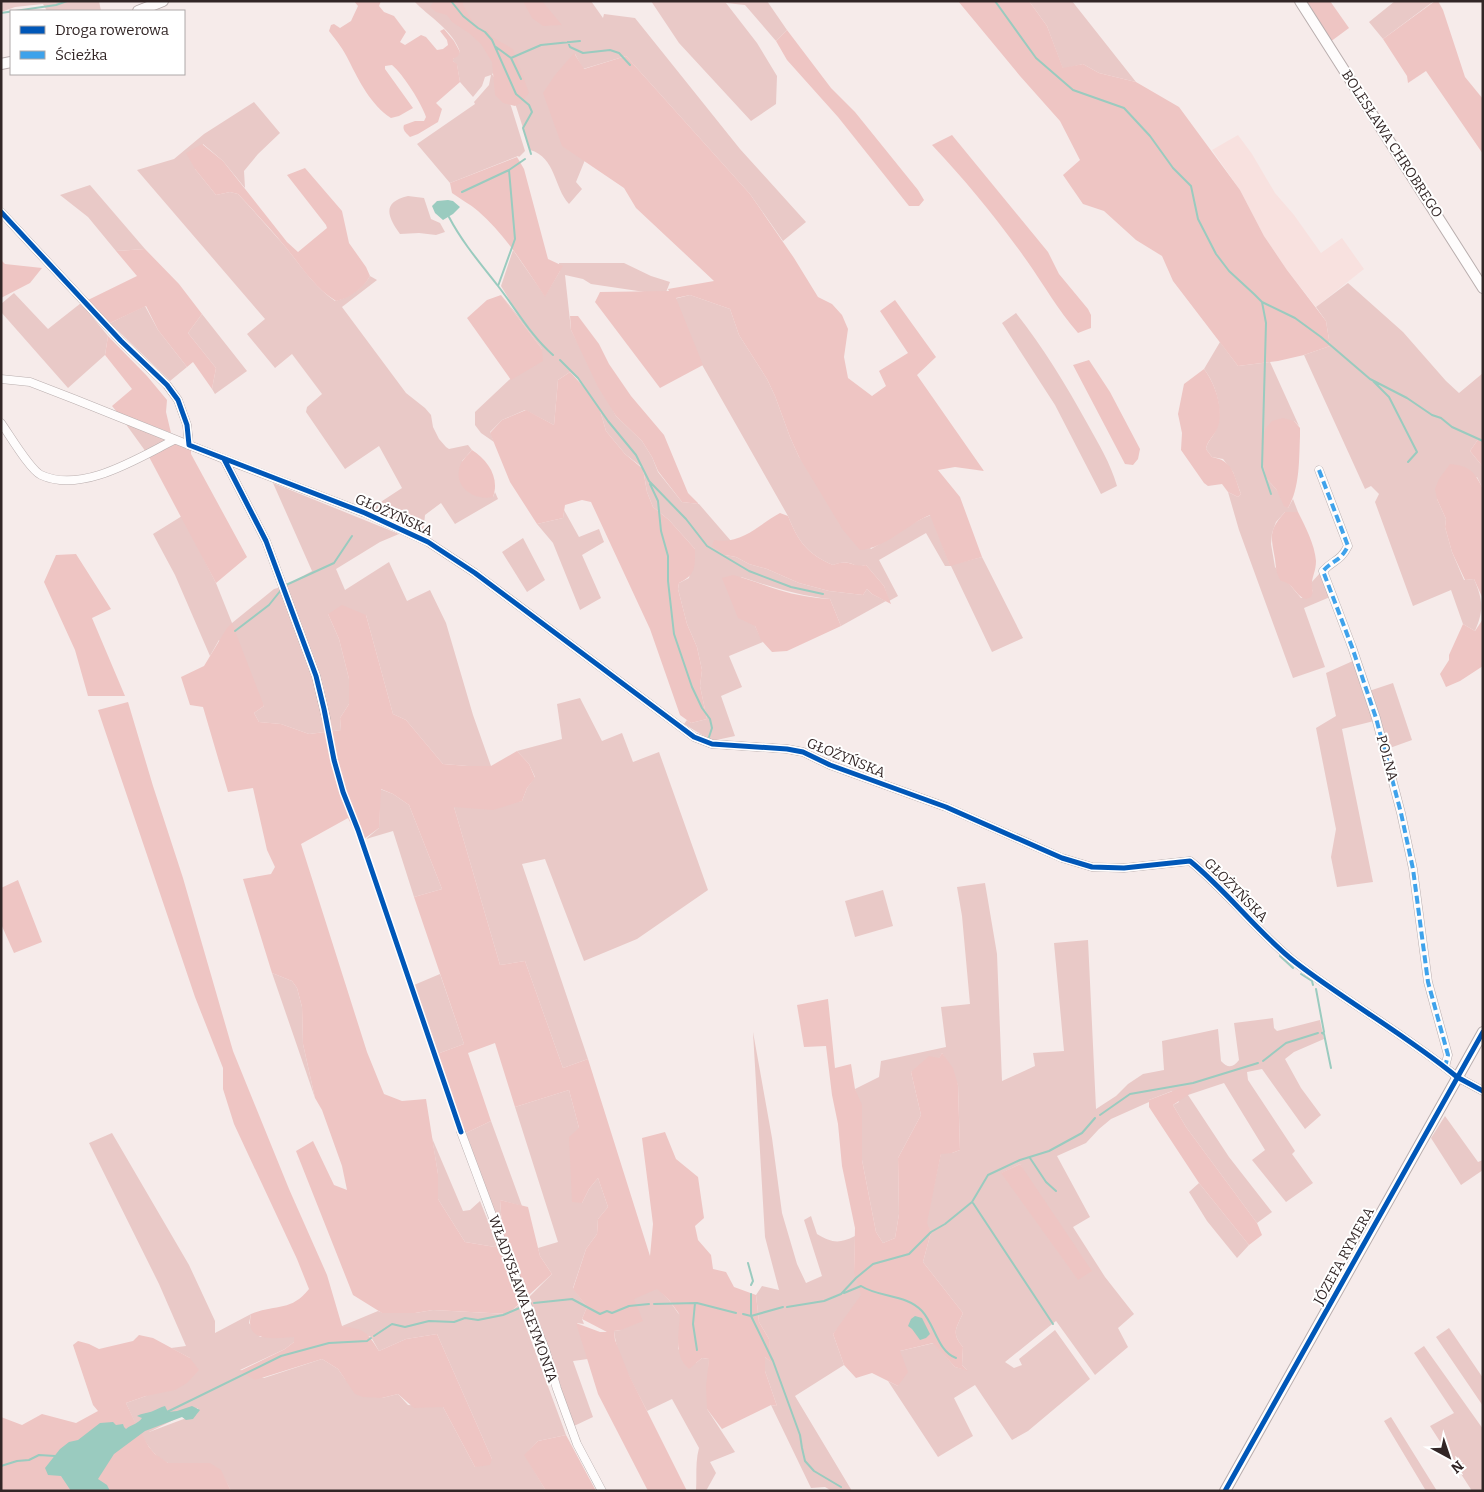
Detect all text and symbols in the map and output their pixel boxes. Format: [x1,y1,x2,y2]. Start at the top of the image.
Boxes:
legend [10,10,185,75]
text: Droga rowerowa [55,21,169,39]
text: Ścieżka [55,46,107,64]
street label: BOLESŁAWA CHROBREGO [1338,67,1446,221]
street label: GŁOŻYŃSKA [352,489,436,540]
street label: POLNA [1373,733,1401,783]
street label: GŁOŻYŃSKA [804,734,888,782]
street label: GŁOŻYŃSKA [1201,854,1272,926]
street label: JÓZEFA RYMERA [1309,1204,1378,1308]
street label: WŁADYSŁAWA REYMONTA [485,1213,561,1385]
north arrow [1424,1432,1474,1482]
text: N [1447,1457,1467,1477]

